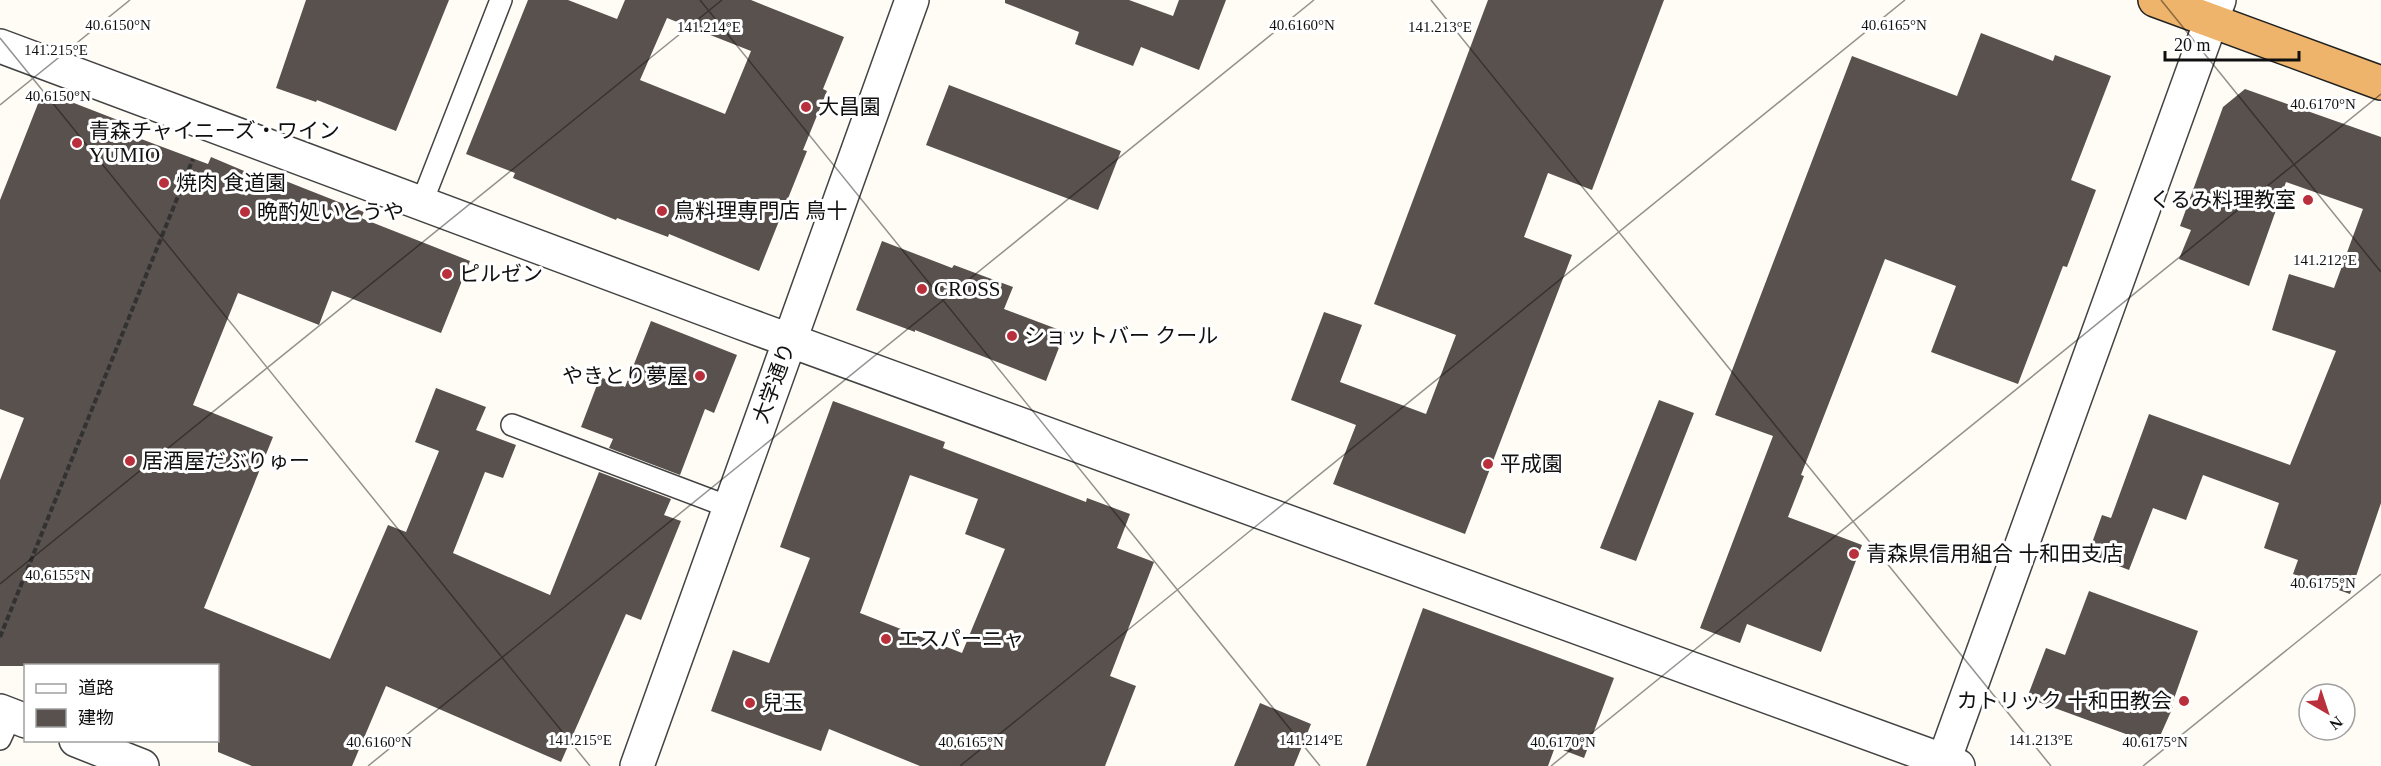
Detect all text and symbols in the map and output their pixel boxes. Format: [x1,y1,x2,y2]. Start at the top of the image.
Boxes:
text: 40.6150°N [85,17,151,33]
text: 40.6160°N [1269,17,1335,33]
text: 40.6165°N [1861,17,1927,33]
text: 141.214°E [677,19,741,35]
text: 141.213°E [1408,19,1472,35]
scale bar [2165,24,2298,62]
text: 20 m [2174,35,2211,55]
text: 141.215°E [24,42,88,58]
text: 40.6150°N [25,88,91,104]
place label: 大昌園 [818,95,881,119]
text: 40.6170°N [2290,96,2356,112]
marker: 大昌園 [799,100,813,114]
place label: 青森チャイニーズ・ワイン YUMIO [89,119,340,167]
marker: 青森チャイニーズ・ワイン YUMIO [70,136,84,150]
place label: 焼肉 食道園 [176,171,286,195]
marker: 焼肉 食道園 [157,176,171,190]
place label: くるみ料理教室 [2149,188,2296,212]
marker: くるみ料理教室 [2301,193,2315,207]
place label: 鳥料理専門店 鳥十 [674,199,847,223]
place label: 晩酌処いとうや [257,200,404,224]
marker: 鳥料理専門店 鳥十 [655,204,669,218]
marker: 晩酌処いとうや [238,205,252,219]
text: 141.212°E [2293,252,2357,268]
place label: ピルゼン [459,262,543,286]
marker: ピルゼン [440,267,454,281]
place label: CROSS [934,277,1001,301]
marker: CROSS [915,282,929,296]
place label: ショットバー クール [1024,324,1218,348]
marker: ショットバー クール [1005,329,1019,343]
street label: 大学通り [748,339,800,427]
place label: やきとり夢屋 [562,364,688,388]
marker: やきとり夢屋 [693,369,707,383]
place label: 居酒屋だぶりゅー [142,449,310,473]
place label: 平成園 [1500,452,1563,476]
marker: 居酒屋だぶりゅー [123,454,137,468]
marker: 平成園 [1481,457,1495,471]
place label: 青森県信用組合 十和田支店 [1866,542,2123,566]
marker: 青森県信用組合 十和田支店 [1847,547,1861,561]
text: 40.6155°N [25,567,91,583]
text: 40.6175°N [2290,575,2356,591]
place label: エスパーニャ [898,627,1024,651]
marker: エスパーニャ [879,632,893,646]
legend [24,664,219,742]
text: 道路 [78,678,114,698]
north arrow [2297,682,2357,742]
place label: カトリック 十和田教会 [1957,689,2172,713]
place label: 兒玉 [762,691,804,715]
marker: カトリック 十和田教会 [2177,694,2191,708]
marker: 兒玉 [743,696,757,710]
text: 建物 [78,708,114,728]
text: N [2326,713,2346,734]
text: 141.215°E [548,732,612,748]
text: 141.214°E [1279,732,1343,748]
text: 141.213°E [2009,732,2073,748]
text: 40.6160°N [346,734,412,750]
text: 40.6165°N [938,734,1004,750]
text: 40.6170°N [1530,734,1596,750]
text: 40.6175°N [2122,734,2188,750]

